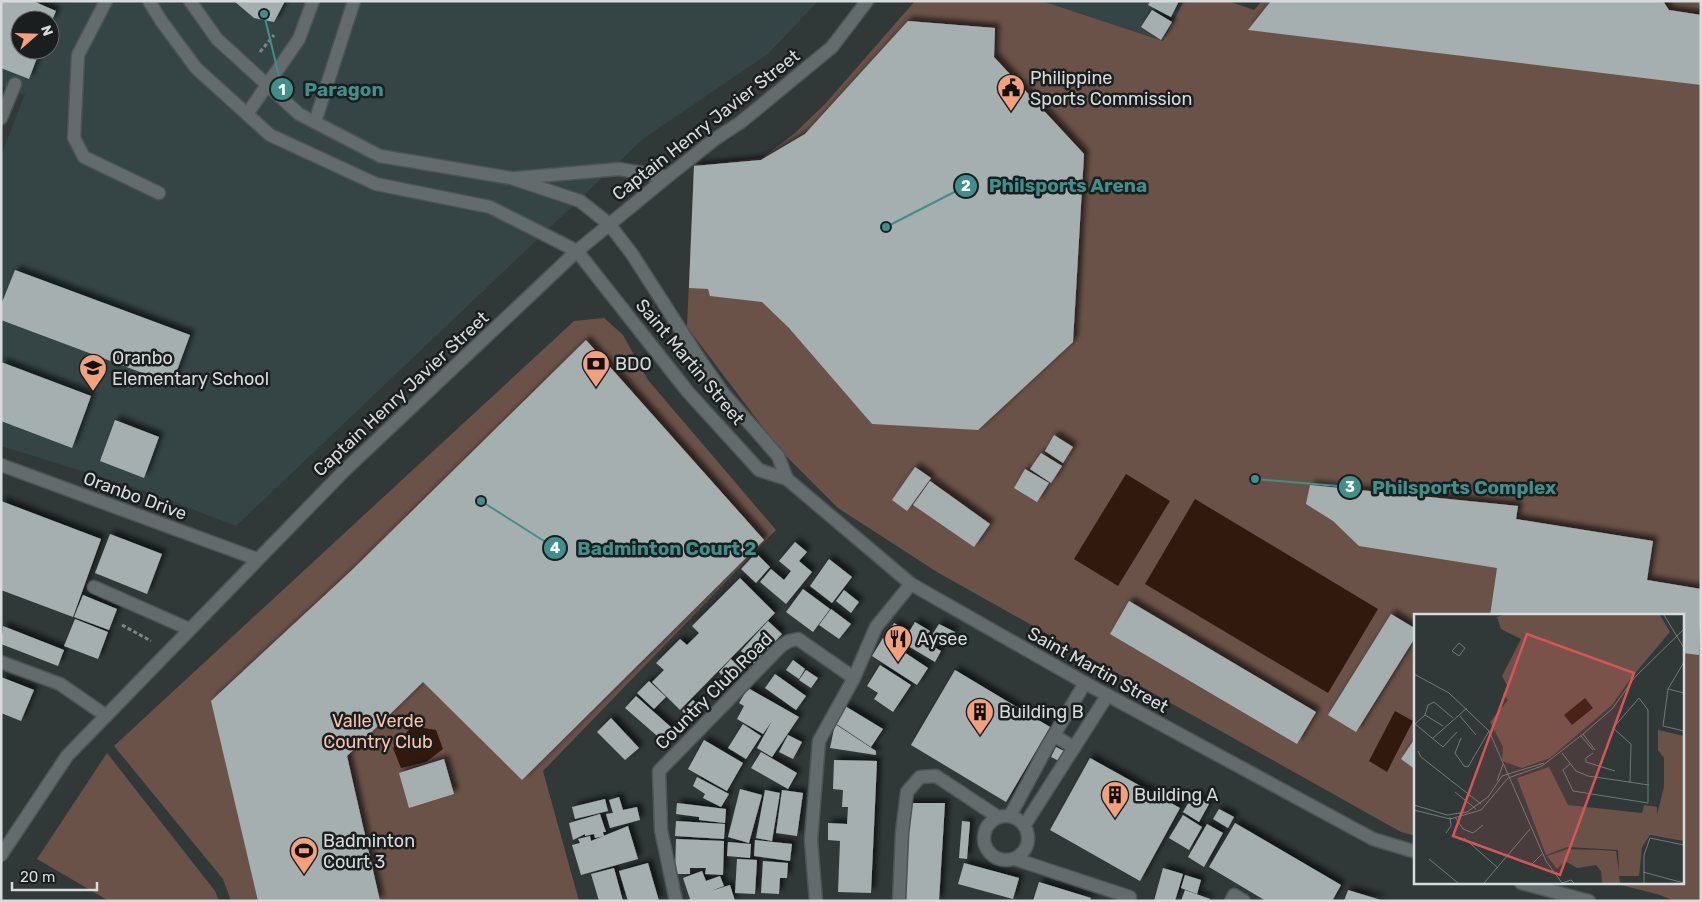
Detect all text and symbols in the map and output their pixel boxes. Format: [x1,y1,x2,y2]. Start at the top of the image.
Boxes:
north arrow [10,10,60,60]
text: N [37,23,56,38]
street label: Captain Henry Javier Street [608,45,804,205]
place label: Philippine Sports Commission [1030,67,1192,110]
callout: Paragon [270,72,394,106]
public building icon: Philippine Sports Commission [996,73,1026,112]
text: Paragon [304,78,384,101]
text: 1 [278,81,286,99]
callout: Philsports Arena [953,169,1157,203]
text: Philsports Arena [989,174,1147,197]
text: 2 [961,177,971,195]
street label: Saint Martin Street [631,295,749,429]
street label: Captain Henry Javier Street [309,307,493,481]
place label: Oranbo Elementary School [112,347,269,390]
bank icon: BDO [581,349,611,388]
school or university icon: Oranbo Elementary School [78,353,108,392]
place label: BDO [615,353,652,375]
street label: Oranbo Drive [80,467,190,525]
callout: Philsports Complex [1337,470,1567,504]
text: Philsports Complex [1372,476,1556,499]
text: 3 [1345,478,1355,496]
callout: Badminton Court 2 [543,531,767,565]
text: Badminton Court 2 [577,537,757,560]
text: 4 [550,539,560,557]
inset map [1414,614,1684,884]
street label: Saint Martin Street [1024,622,1172,718]
restaurant icon: Aysee [883,624,913,663]
street label: Country Club Road [651,628,777,754]
place label: Aysee [917,628,967,650]
building icon: Building B [965,697,995,736]
place label: Building B [999,701,1084,723]
park label: Valle Verde Country Club [323,710,433,753]
building icon: Building A [1100,780,1130,819]
place label: Building A [1134,784,1218,806]
place label: Badminton Court 3 [323,830,415,873]
sports icon: Badminton Court 3 [289,836,319,875]
scale bar [12,860,98,892]
text: 20 m [20,868,55,886]

